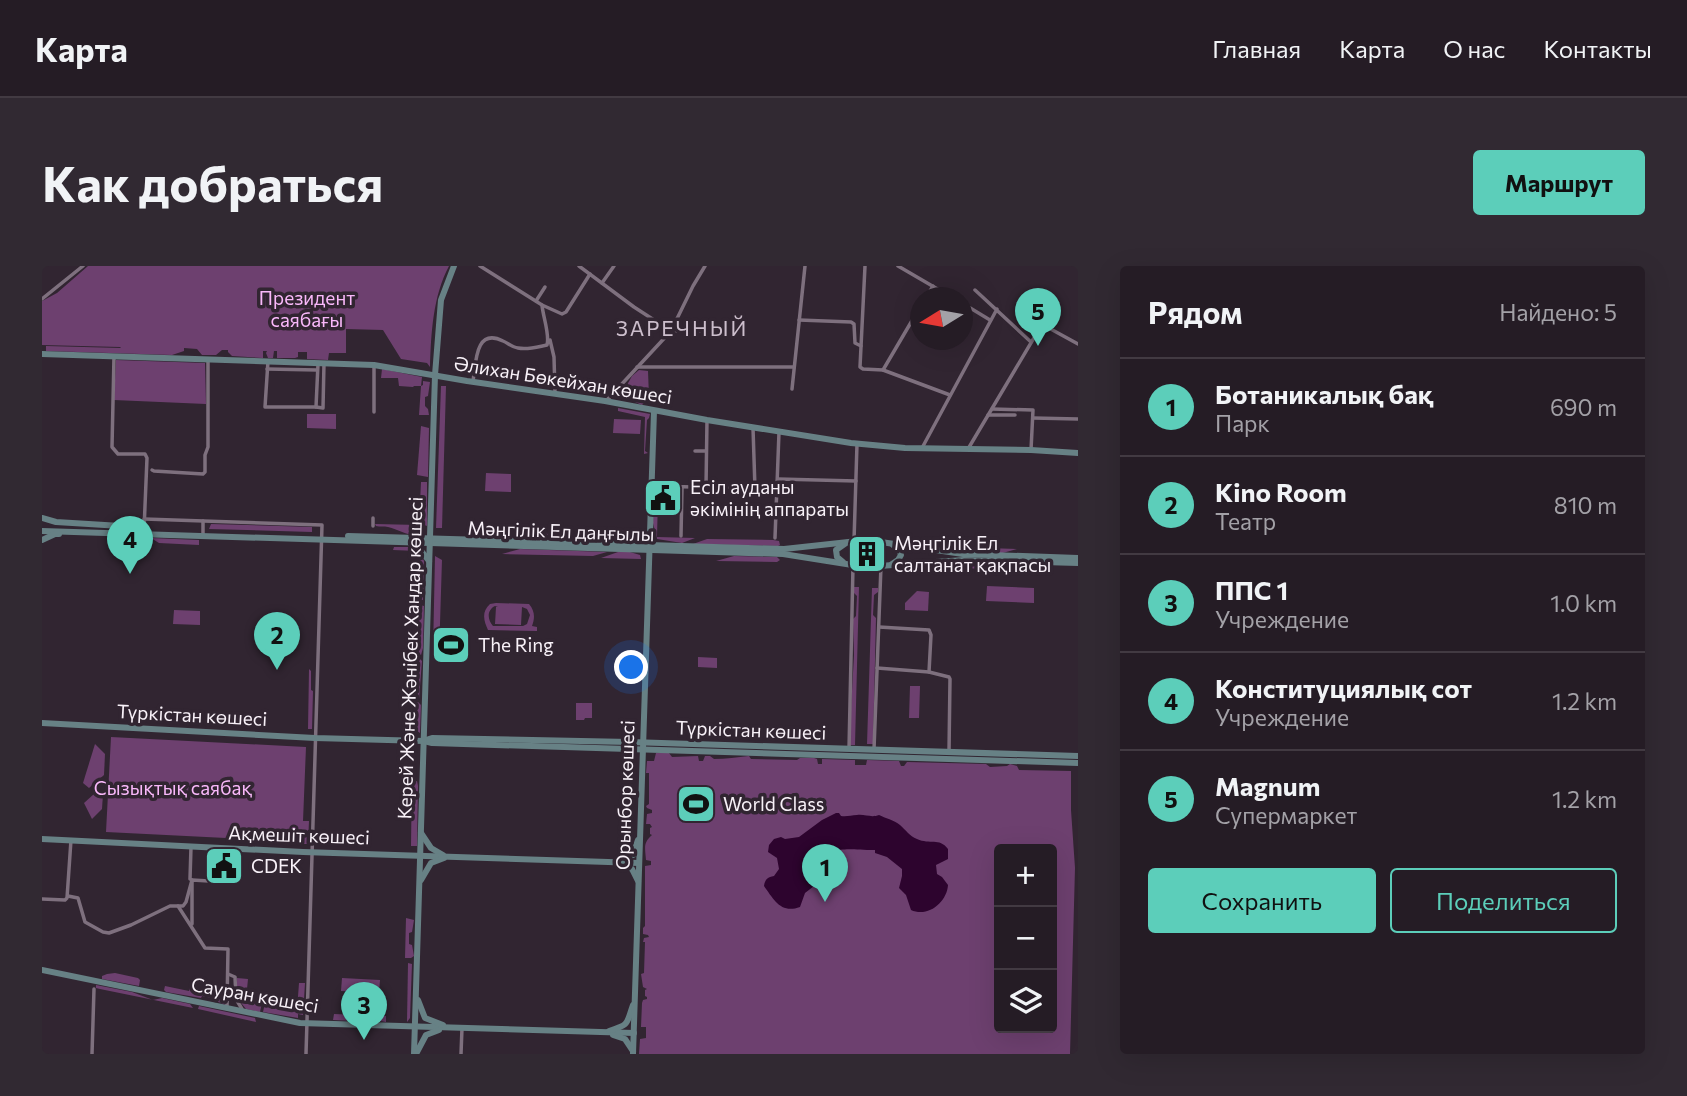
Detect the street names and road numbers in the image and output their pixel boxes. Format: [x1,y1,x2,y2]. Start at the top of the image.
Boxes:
street label: Әлихан Бөкейхан көшесі [452,351,674,408]
street label: Керей Және Жәнібек Хандар көшесі [392,496,427,820]
street label: Мәңгілік Ел даңғылы [467,516,655,545]
street label: Түркістан көшесі [116,699,268,730]
street label: Түркістан көшесі [675,715,827,744]
street label: Орынбор көшесі [610,720,639,870]
street label: Ақмешіт көшесі [228,821,370,848]
street label: Сауран көшесі [190,972,321,1017]

